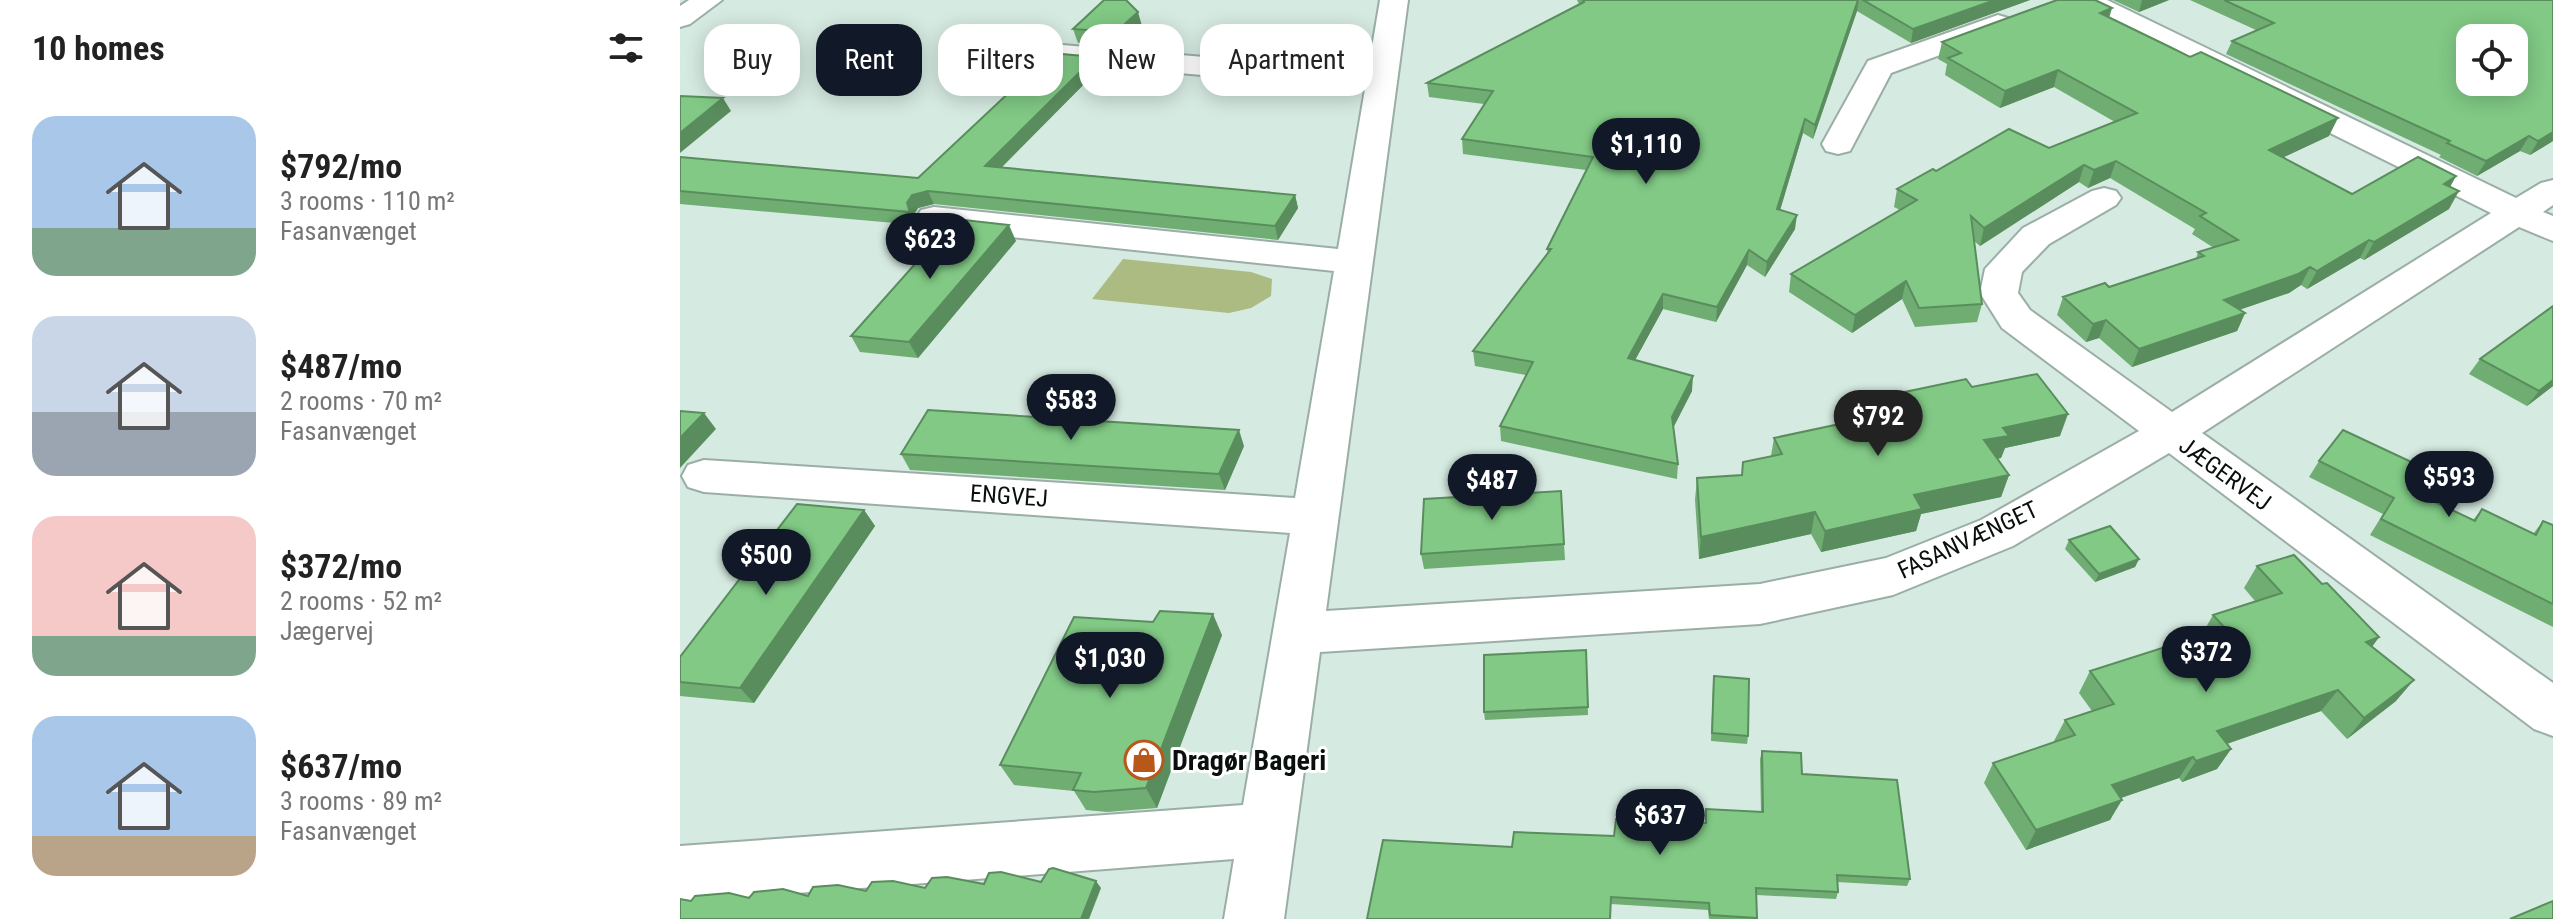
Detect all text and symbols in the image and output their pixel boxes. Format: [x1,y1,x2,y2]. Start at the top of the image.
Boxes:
chip: Buy [704,24,800,96]
chip: Rent [816,24,922,96]
chip: Filters [938,24,1063,96]
chip: New [1079,24,1184,96]
chip: Apartment [1200,24,1373,96]
map controls [2456,24,2528,96]
button: locate [2456,24,2528,96]
icon: filters [604,26,648,70]
text: 10 homes [32,28,165,68]
pin: $1,110 [1581,118,1711,186]
text: $1,110 [1610,129,1682,159]
text: $792/mo [280,146,402,186]
icon: home [96,148,192,244]
text: 3 rooms · 110 m² [280,186,455,216]
pin: $623 [883,213,977,281]
text: Fasanvænget [280,216,417,246]
text: $623 [904,224,956,254]
text: $487/mo [280,346,402,386]
icon: home [96,348,192,444]
pin: $583 [1024,374,1118,442]
text: $583 [1045,385,1097,415]
text: 2 rooms · 70 m² [280,386,442,416]
pin: $792 [1831,390,1925,458]
text: $792 [1852,401,1904,431]
text: Fasanvænget [280,416,417,446]
street label: JÆGERVEJ [2174,431,2276,517]
pin: $593 [2402,451,2496,519]
pin: $487 [1445,454,1539,522]
text: $593 [2423,462,2475,492]
text: $487 [1466,465,1518,495]
street label: ENGVEJ [969,479,1049,513]
street label: FASANVÆNGET [1894,495,2042,585]
pin: $500 [719,529,813,597]
text: $500 [740,540,792,570]
text: $372/mo [280,546,402,586]
icon: home [96,548,192,644]
text: 2 rooms · 52 m² [280,586,442,616]
text: Jægervej [280,616,374,646]
pin: $372 [2159,626,2253,694]
pin: $1,030 [1045,632,1175,700]
text: $372 [2180,637,2232,667]
text: $1,030 [1074,643,1146,673]
shop icon: Dragør Bageri [1123,739,1165,781]
place label: Dragør Bageri [1172,744,1326,777]
text: $637/mo [280,746,402,786]
icon: home [96,748,192,844]
text: 3 rooms · 89 m² [280,786,442,816]
pin: $637 [1613,789,1707,857]
text: $637 [1634,800,1686,830]
text: Fasanvænget [280,816,417,846]

